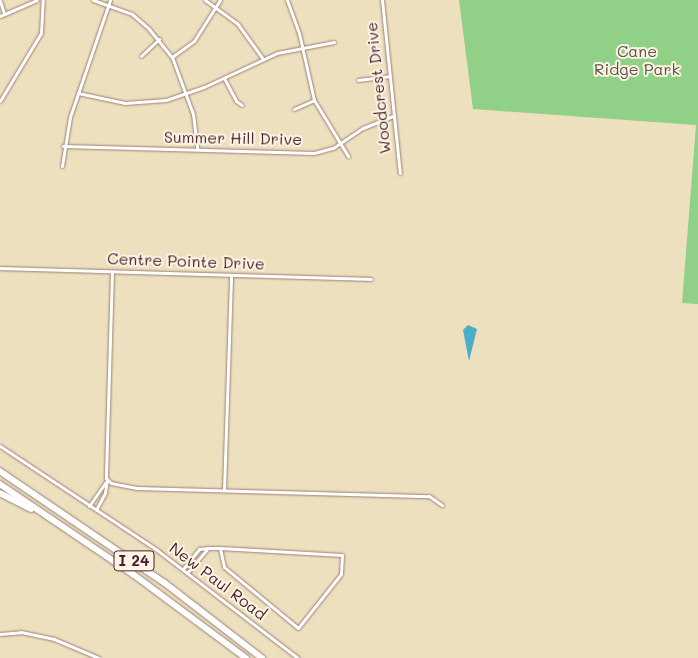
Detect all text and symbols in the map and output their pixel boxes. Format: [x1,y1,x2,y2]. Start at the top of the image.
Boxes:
street label: Woodcrest Drive [362,21,394,155]
park label: Cane Ridge Park [594,41,680,79]
street label: Summer Hill Drive [164,127,302,149]
street label: Centre Pointe Drive [107,249,265,273]
street label: New Paul Road [166,538,270,624]
road number: I 24 [113,548,155,574]

